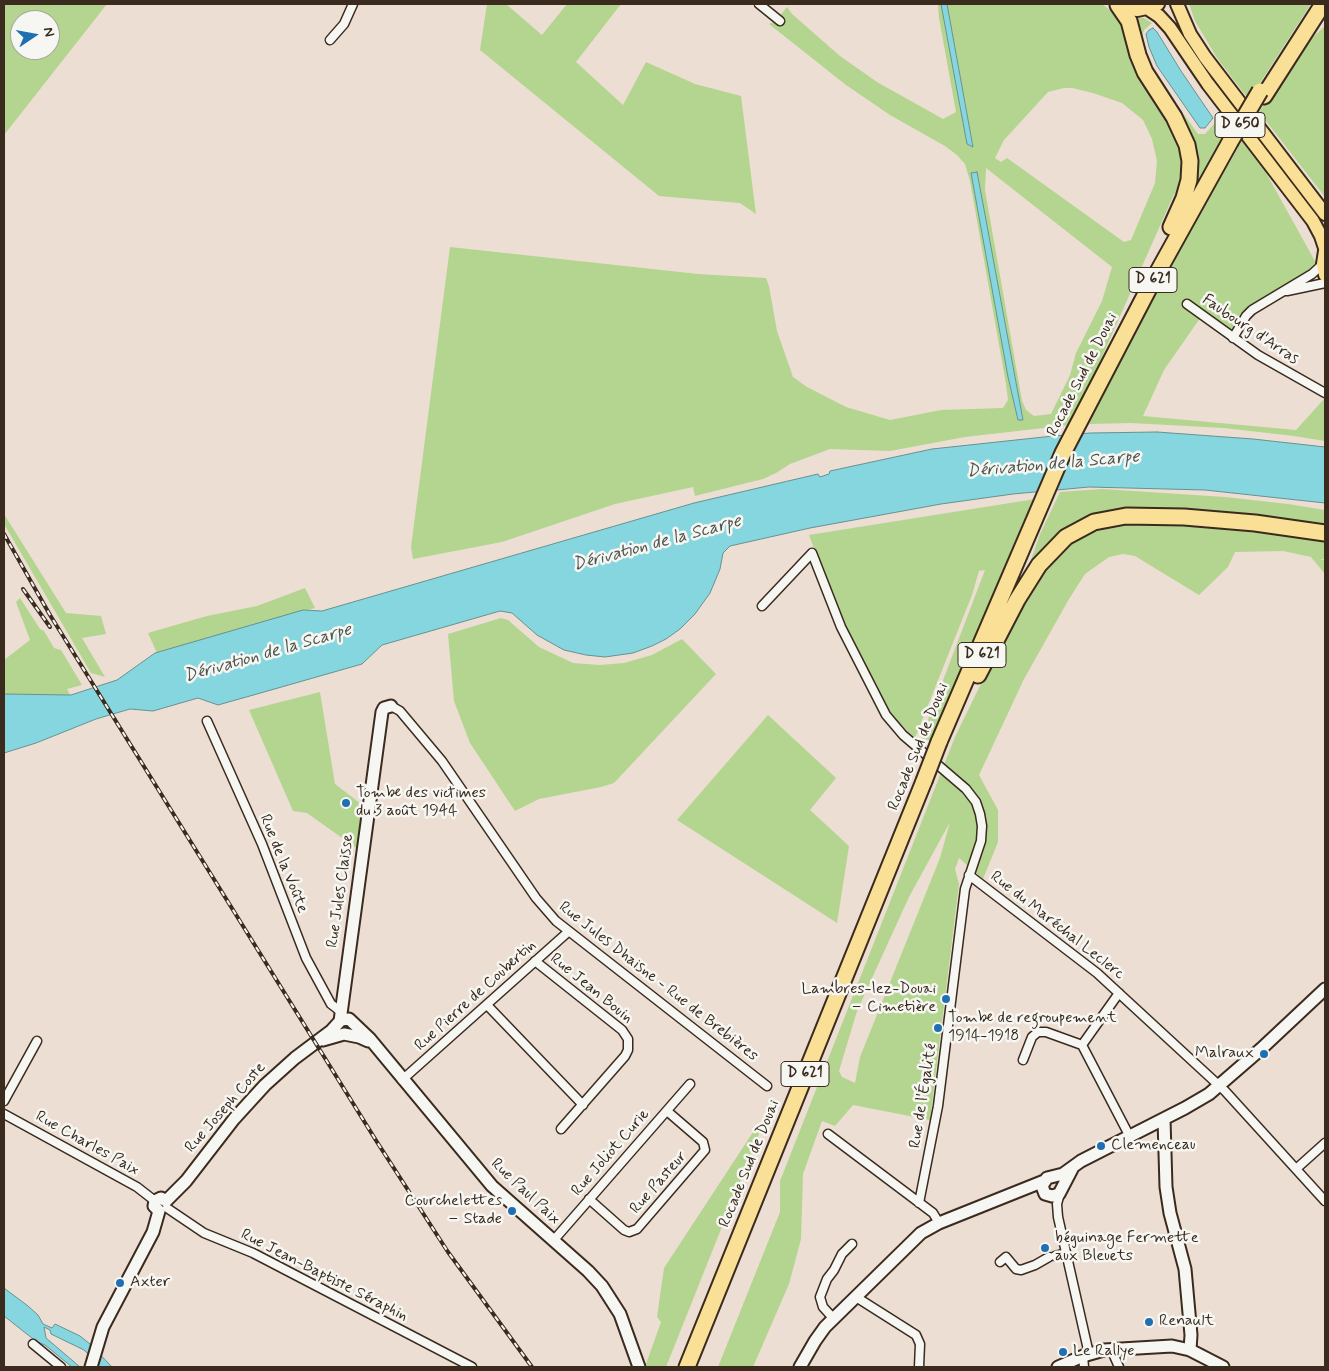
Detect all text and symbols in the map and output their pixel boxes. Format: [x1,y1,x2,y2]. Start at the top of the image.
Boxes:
north arrow [10,10,60,60]
text: N [39,26,58,39]
road number: D 650 [1215,112,1265,138]
road number: D 621 [1129,268,1177,292]
street label: Faubourg d'Arras [1198,291,1302,369]
street label: Rocade Sud de Douai [1044,310,1122,440]
water label: Dérivation de la Scarpe [966,447,1140,483]
water label: Dérivation de la Scarpe [570,511,744,577]
water label: Dérivation de la Scarpe [182,620,354,688]
road number: D 621 [958,642,1006,668]
street label: Rocade Sud de Douai [885,680,953,814]
place label: Tombe des victimes du 3 août 1944 [356,784,486,822]
marker: Tombe des victimes du 3 août 1944 [340,797,352,809]
street label: Rue de la Voûte [254,812,312,916]
street label: Rue Jules Claisse [323,833,359,949]
street label: Rue du Maréchal Leclerc [986,868,1128,984]
street label: Rue Jules Dhaisne - Rue de Brebières [554,898,762,1066]
street label: Rue Pierre de Coubertin [411,936,541,1056]
street label: Rue Jean Bouin [546,950,636,1028]
place label: Lambres-lez-Douai – Cimetière [801,980,936,1018]
marker: Lambres-lez-Douai – Cimetière [940,993,952,1005]
place label: Tombe de regroupement 1914-1918 [948,1009,1117,1047]
marker: Tombe de regroupement 1914-1918 [932,1022,944,1034]
street label: Rue de l'Égalité [906,1042,942,1150]
place label: Malraux [1195,1044,1254,1064]
marker: Malraux [1258,1048,1270,1060]
street label: Rue Joseph Coste [182,1059,270,1157]
road number: D 621 [781,1062,829,1086]
street label: Rocade Sud de Douai [716,1097,784,1231]
street label: Rue Joliot Curie [568,1106,654,1200]
street label: Rue Charles Paix [32,1108,142,1180]
place label: Clemenceau [1111,1136,1195,1156]
marker: Clemenceau [1095,1140,1107,1152]
street label: Rue Pasteur [626,1148,692,1218]
street label: Rue Paul Paix [486,1155,564,1229]
place label: Courchelettes – Stade [405,1192,502,1230]
marker: Courchelettes – Stade [506,1205,518,1217]
street label: Rue Jean-Baptiste Séraphin [237,1225,411,1327]
place label: béguinage Fermette aux Bleuets [1055,1229,1199,1267]
marker: béguinage Fermette aux Bleuets [1039,1242,1051,1254]
place label: Axter [130,1273,170,1293]
marker: Axter [114,1277,126,1289]
place label: Renault [1159,1312,1214,1332]
marker: Renault [1143,1316,1155,1328]
place label: Le Rallye [1073,1342,1134,1362]
marker: Le Rallye [1057,1346,1069,1358]

